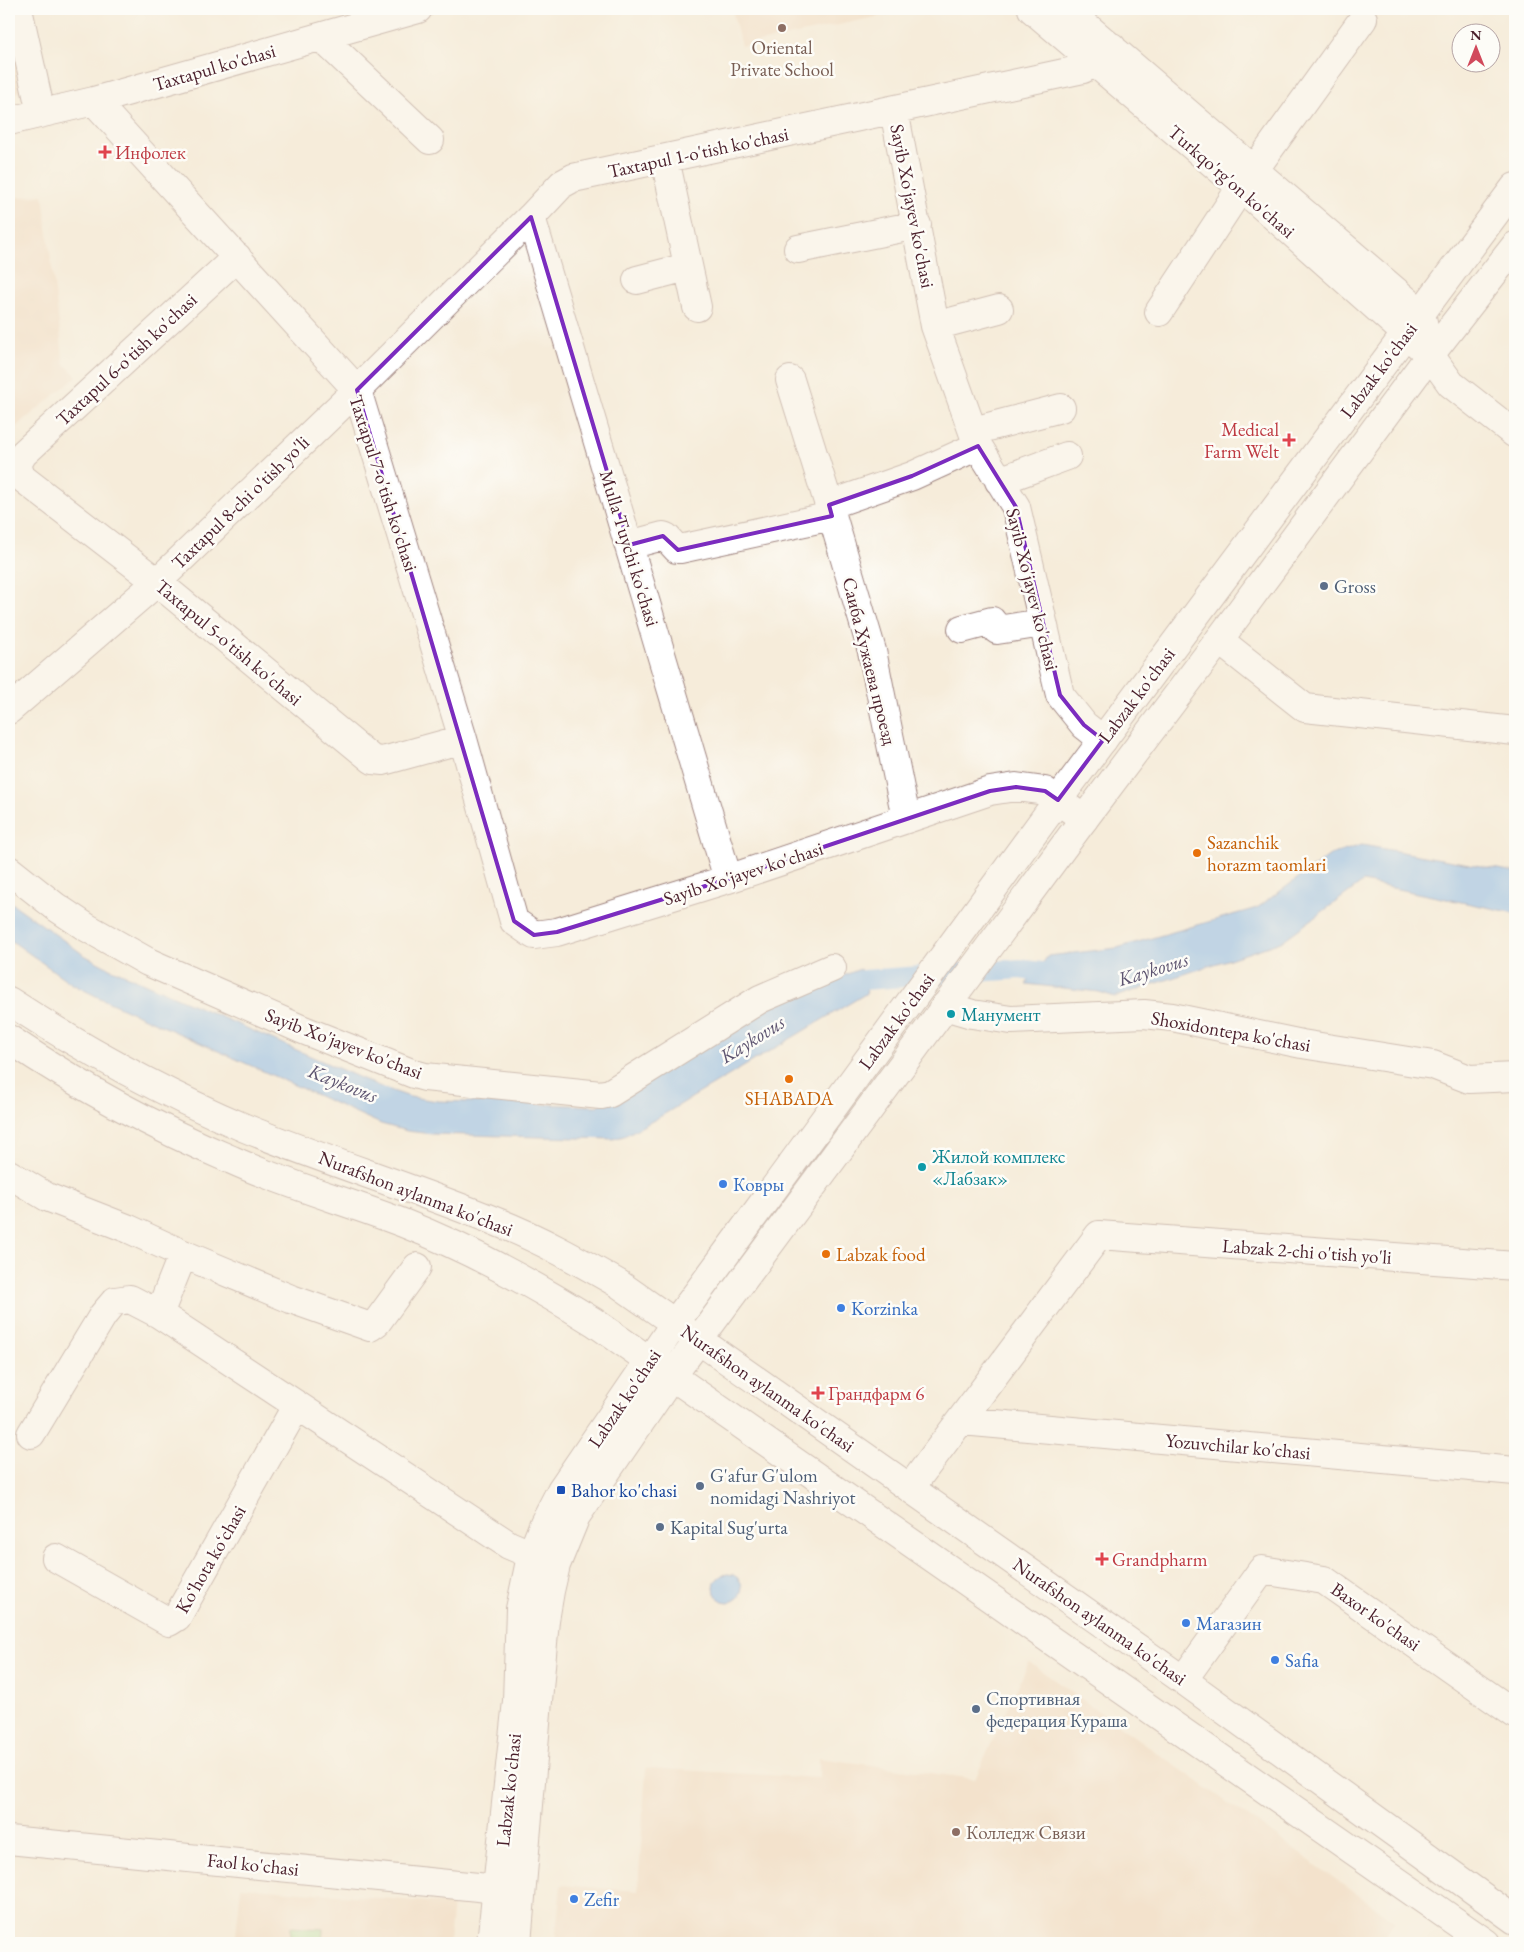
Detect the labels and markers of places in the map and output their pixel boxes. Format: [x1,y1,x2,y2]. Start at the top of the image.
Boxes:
marker: Oriental Private School [776,22,788,34]
place label: Oriental Private School [730,35,834,82]
place label: Инфолек [115,140,186,165]
marker: Инфолек [99,146,111,158]
place label: Medical Farm Welt [1204,417,1279,464]
marker: Medical Farm Welt [1283,434,1295,446]
place label: Gross [1334,574,1376,599]
marker: Gross [1318,580,1330,592]
place label: Sazanchik horazm taomlari [1207,830,1327,877]
marker: Sazanchik horazm taomlari [1191,847,1203,859]
place label: Манумент [961,1002,1041,1027]
marker: Манумент [945,1008,957,1020]
marker: SHABADA [783,1073,795,1085]
place label: SHABADA [745,1086,834,1111]
place label: Жилой комплекс «Лабзак» [931,1144,1066,1191]
marker: Жилой комплекс «Лабзак» [916,1161,928,1173]
place label: Ковры [733,1172,785,1197]
marker: Ковры [717,1178,729,1190]
place label: Labzak food [836,1242,926,1267]
marker: Labzak food [820,1248,832,1260]
place label: Korzinka [851,1296,918,1321]
marker: Korzinka [835,1302,847,1314]
place label: Грандфарм 6 [828,1381,924,1406]
marker: Грандфарм 6 [812,1387,824,1399]
place label: G'afur G'ulom nomidagi Nashriyot [710,1463,856,1510]
place label: Bahor ko'chasi [571,1478,677,1503]
marker: G'afur G'ulom nomidagi Nashriyot [694,1480,706,1492]
marker: Bahor ko'chasi [555,1484,567,1496]
place label: Kapital Sug'urta [670,1515,788,1540]
marker: Kapital Sug'urta [654,1521,666,1533]
place label: Grandpharm [1112,1547,1208,1572]
marker: Grandpharm [1096,1553,1108,1565]
place label: Магазин [1196,1611,1262,1636]
marker: Магазин [1180,1617,1192,1629]
place label: Safia [1285,1648,1319,1673]
marker: Safia [1269,1654,1281,1666]
place label: Спортивная федерация Кураша [986,1686,1128,1733]
marker: Спортивная федерация Кураша [970,1703,982,1715]
place label: Колледж Связи [966,1820,1086,1845]
marker: Колледж Связи [950,1826,962,1838]
place label: Zefir [584,1887,620,1912]
marker: Zefir [568,1893,580,1905]

